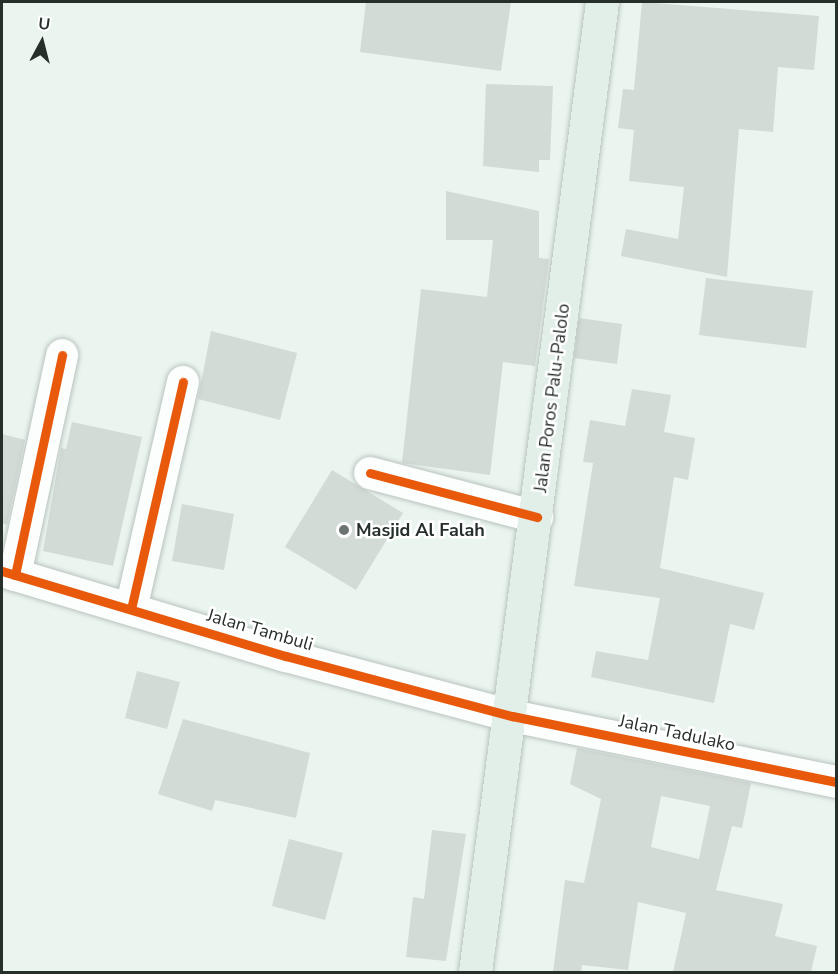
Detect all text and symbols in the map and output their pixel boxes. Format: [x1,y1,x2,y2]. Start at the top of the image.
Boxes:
north arrow [12,12,72,72]
text: U [37,12,51,36]
street label: Jalan Poros Palu-Palolo [530,302,574,494]
place label: Masjid Al Falah [356,519,485,541]
marker: Masjid Al Falah [337,523,351,537]
street label: Jalan Tambuli [204,605,316,655]
street label: Jalan Tadulako [617,710,737,756]

